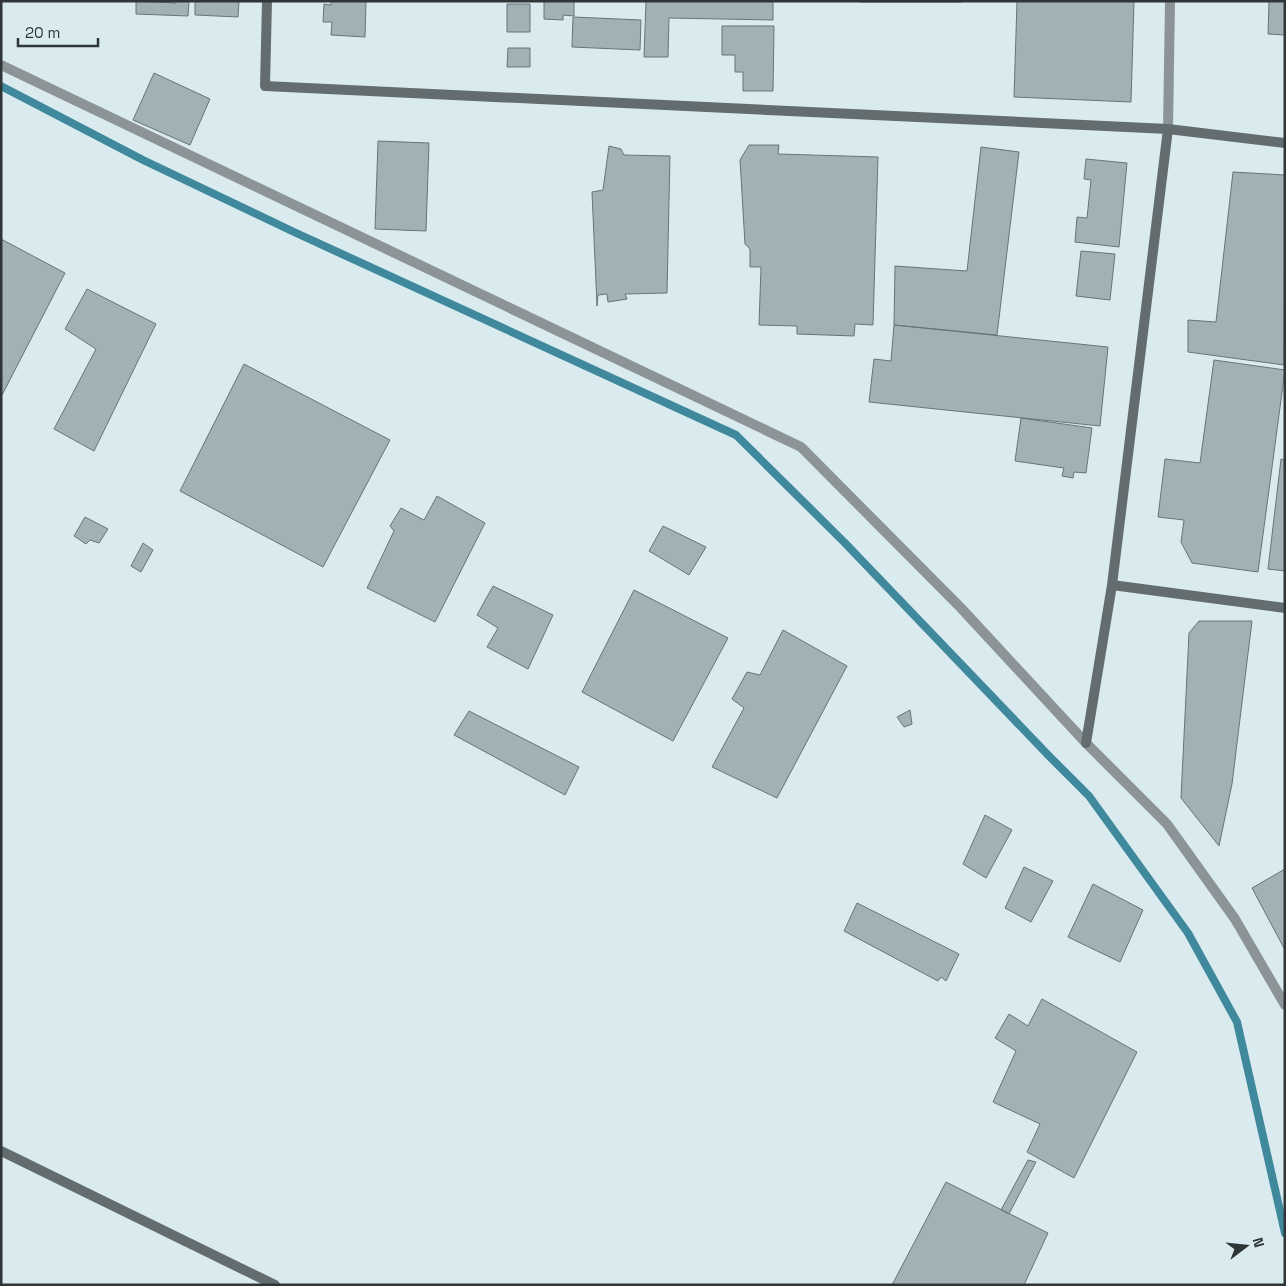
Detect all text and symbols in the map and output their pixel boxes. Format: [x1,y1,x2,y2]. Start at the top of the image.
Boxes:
scale bar [18,15,98,47]
text: 20 m [25,23,60,42]
north arrow [1221,1221,1271,1271]
text: N [1249,1235,1268,1249]

